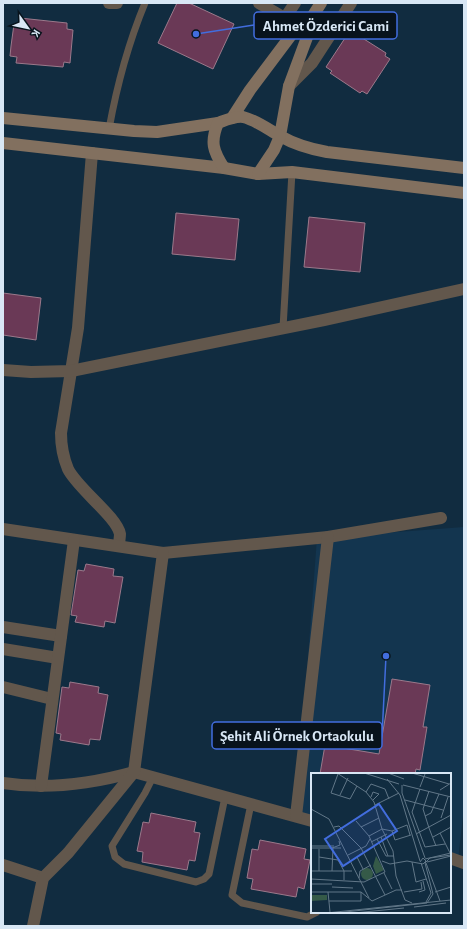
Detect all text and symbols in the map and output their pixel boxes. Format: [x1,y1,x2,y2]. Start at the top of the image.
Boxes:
north arrow [8,8,48,48]
callout: Ahmet Özderici Cami [254,12,397,39]
text: Ahmet Özderici Cami [263,18,389,34]
text: K [29,27,42,39]
callout: Şehit Ali Örnek Ortaokulu [212,722,382,749]
text: Şehit Ali Örnek Ortaokulu [220,728,374,744]
inset map [311,773,451,913]

